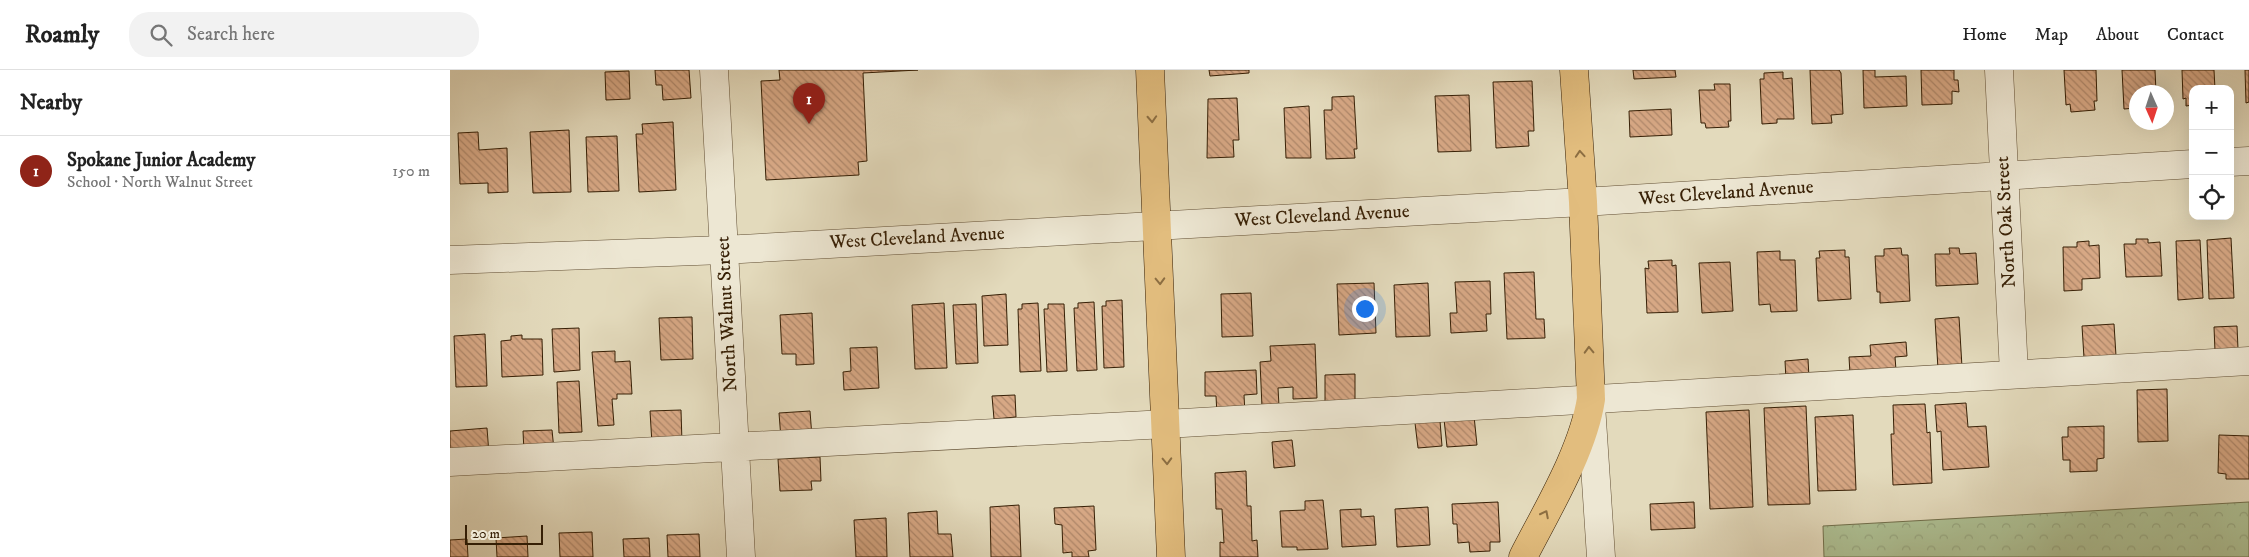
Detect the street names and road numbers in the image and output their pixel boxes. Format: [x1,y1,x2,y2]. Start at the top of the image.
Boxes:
street label: North Oak Street [1991,156,2021,288]
street label: West Cleveland Avenue [1637,175,1814,211]
street label: West Cleveland Avenue [1233,200,1410,232]
street label: West Cleveland Avenue [828,222,1005,254]
street label: North Walnut Street [711,236,743,392]

